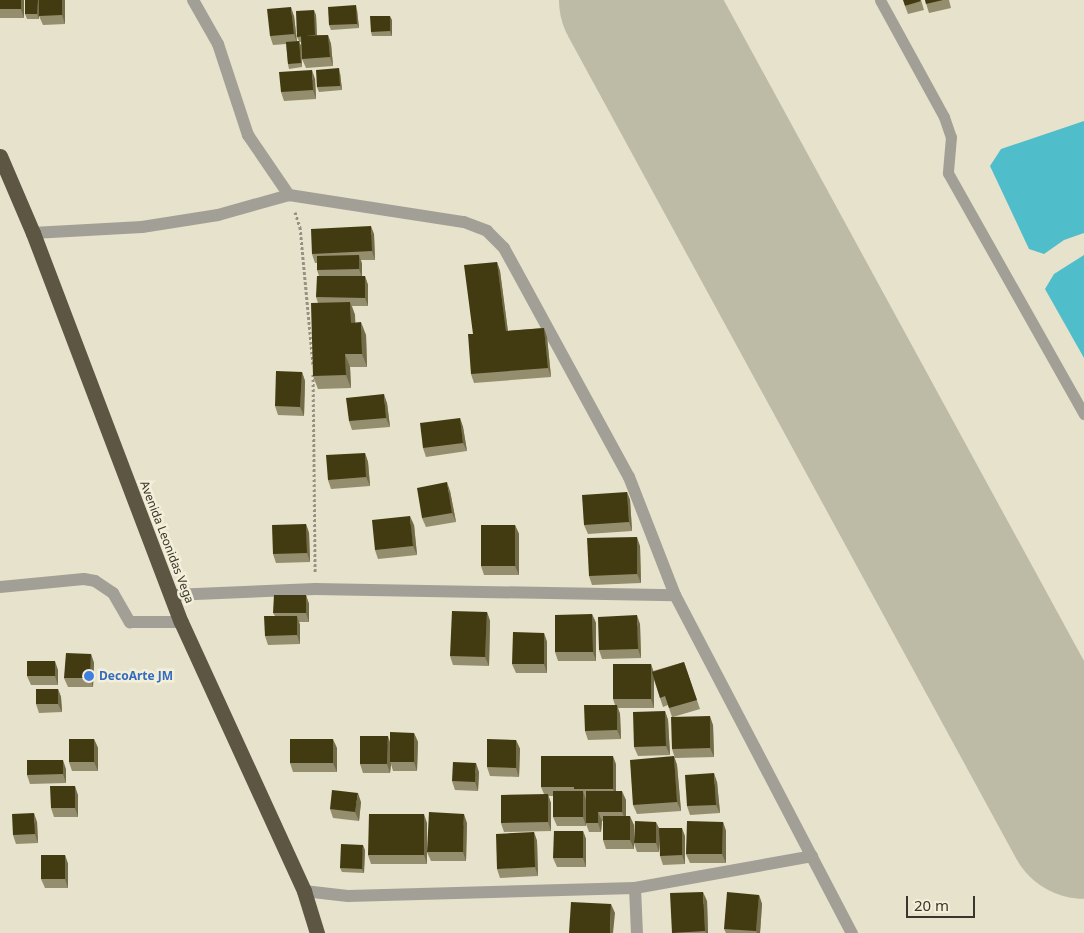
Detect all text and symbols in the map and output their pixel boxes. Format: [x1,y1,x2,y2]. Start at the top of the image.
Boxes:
street label: Avenida Leonidas Vega [137,479,197,605]
place label: DecoArte JM [99,669,173,683]
marker: DecoArte JM [83,670,95,682]
scale bar [909,886,978,918]
text: 20 m [914,895,949,915]

